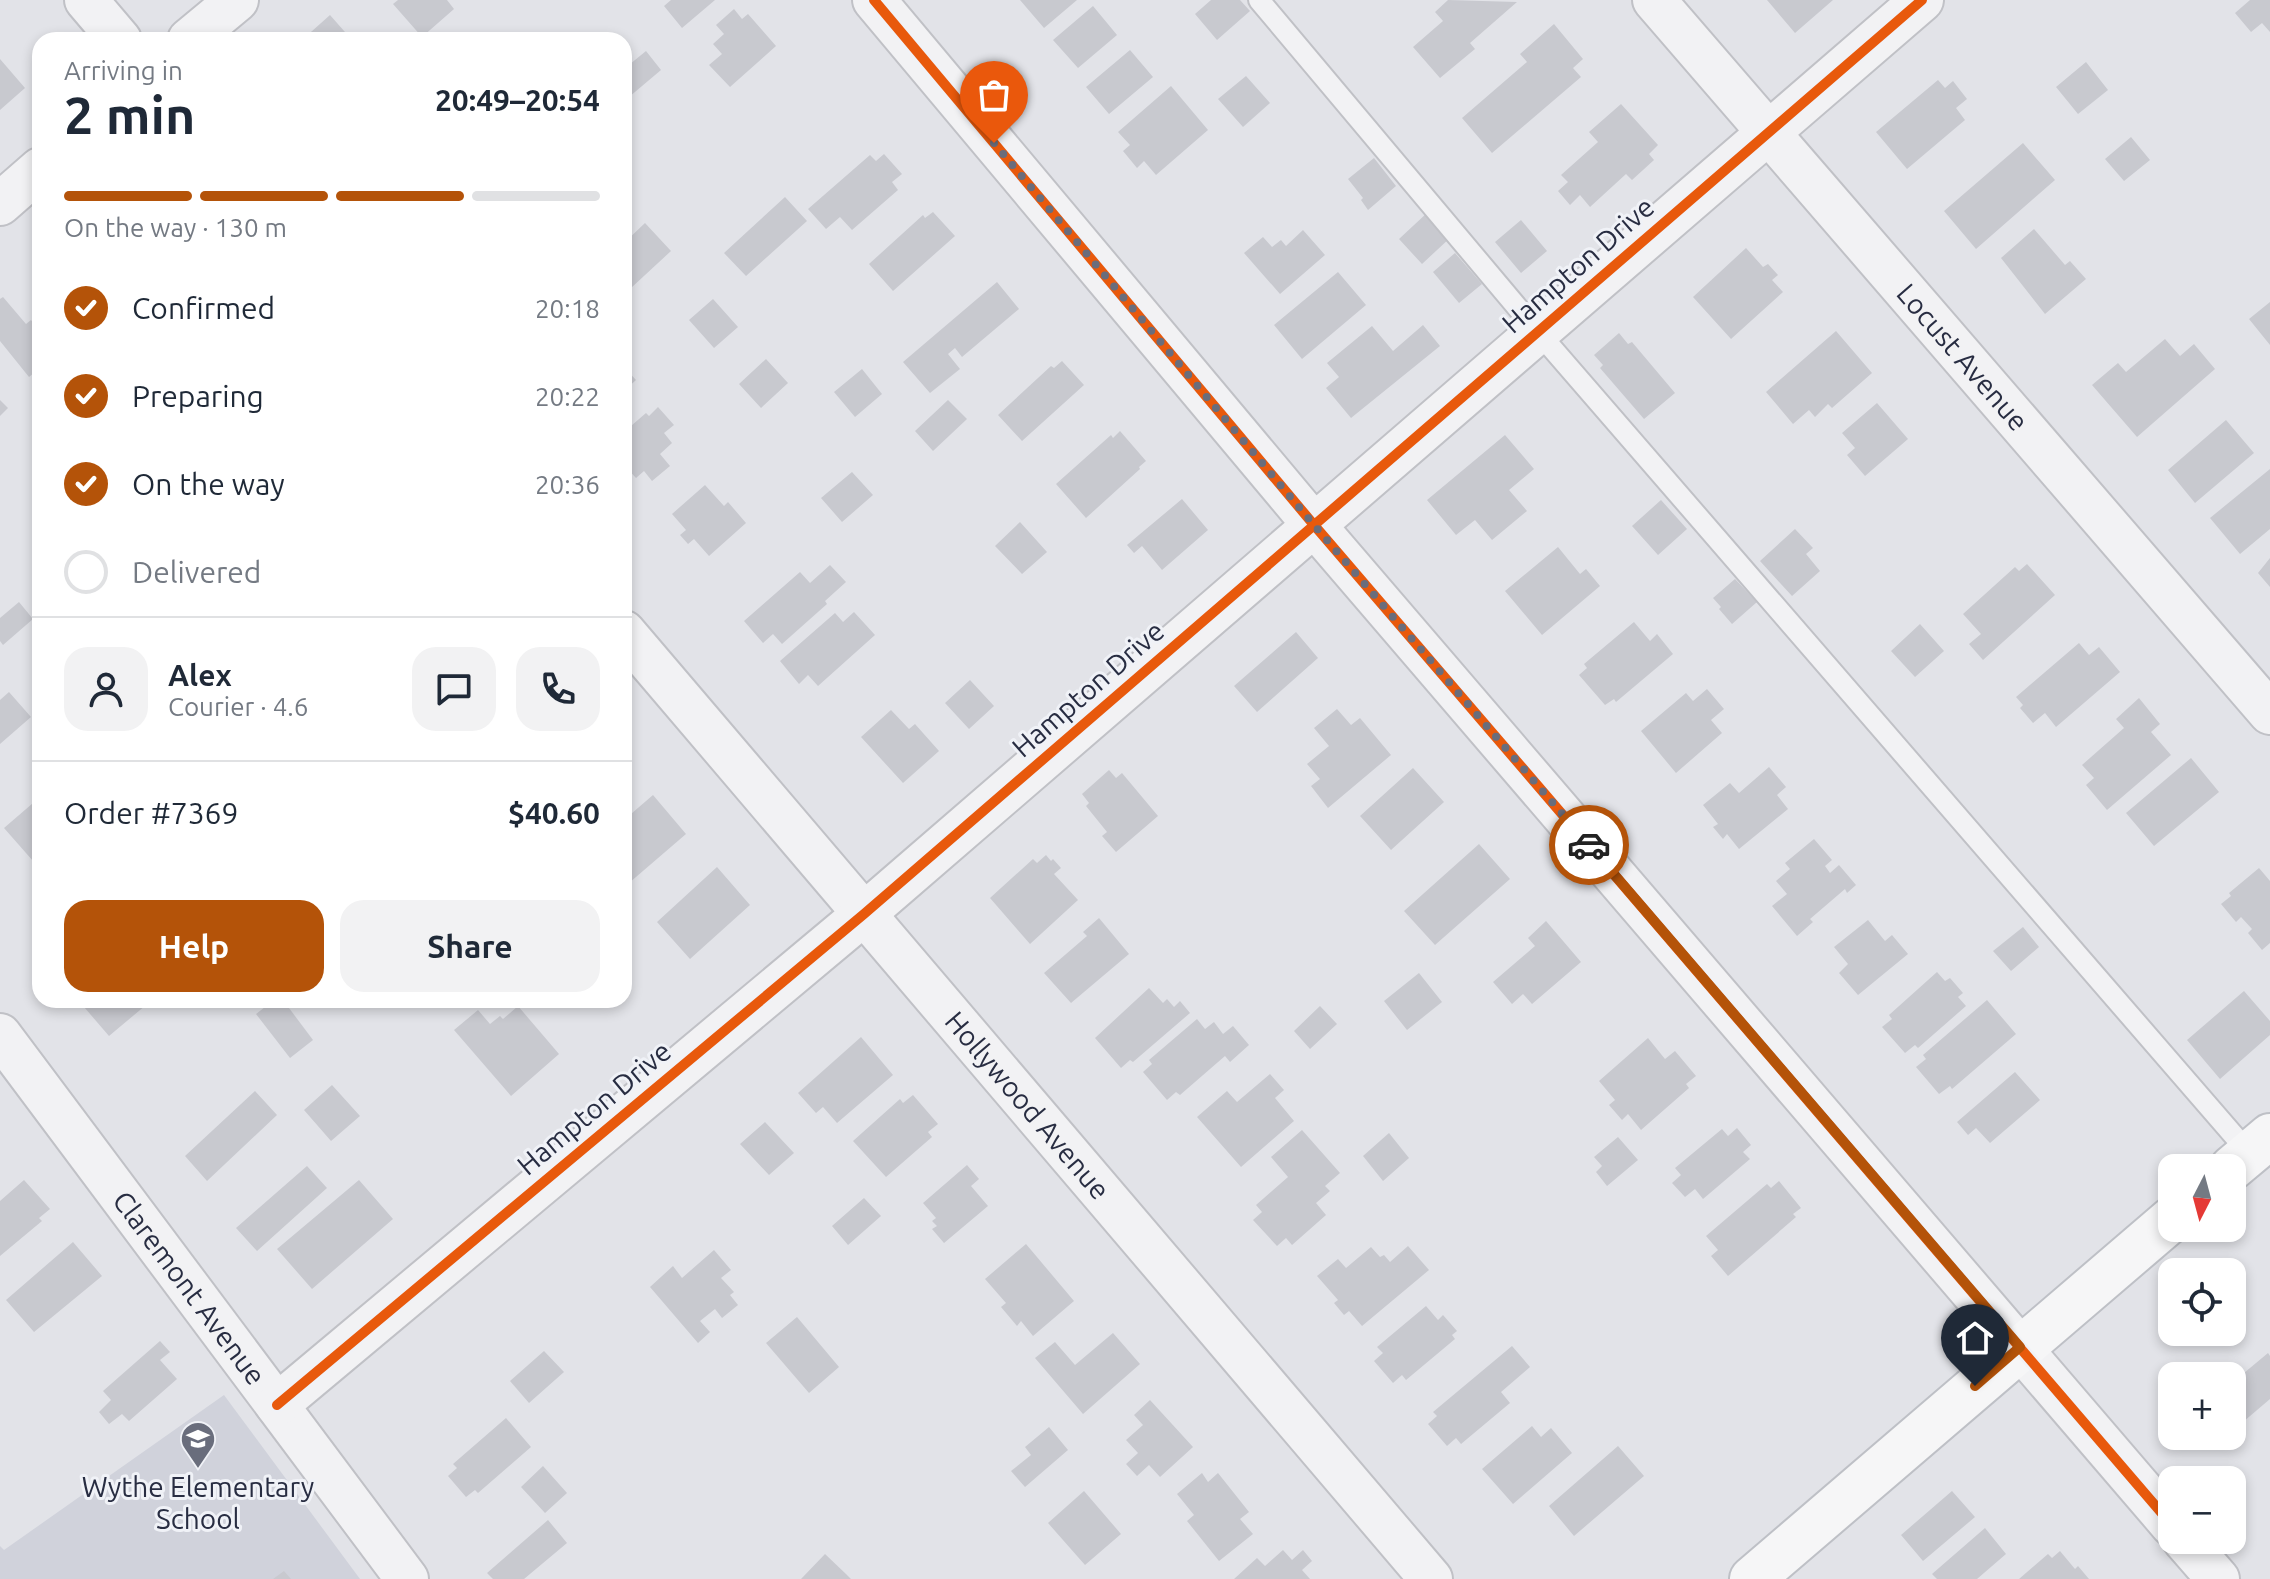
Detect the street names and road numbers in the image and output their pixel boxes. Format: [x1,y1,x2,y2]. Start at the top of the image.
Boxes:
street label: Hampton Drive [1496,190,1660,339]
street label: Locust Avenue [1891,277,2035,436]
street label: Hampton Drive [1006,614,1170,763]
street label: Hollywood Avenue [939,1005,1116,1205]
street label: Hampton Drive [511,1035,677,1181]
street label: Claremont Avenue [107,1185,272,1390]

